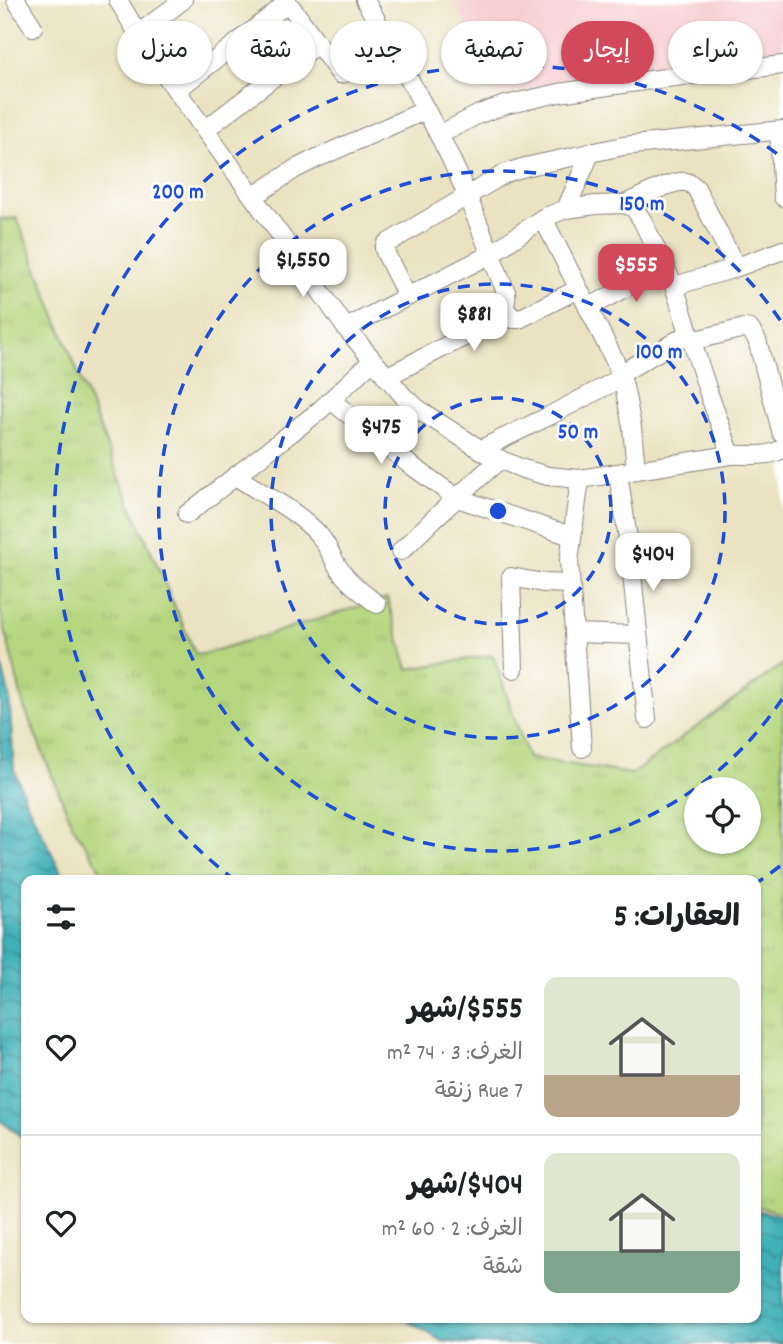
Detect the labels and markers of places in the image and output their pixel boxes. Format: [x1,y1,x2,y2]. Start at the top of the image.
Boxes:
pin: $1,550 [246,240,360,299]
pin: $555 [595,244,677,304]
pin: $881 [433,294,515,353]
pin: $475 [340,406,422,466]
centre of rings [486,499,510,523]
pin: $404 [612,534,694,593]

